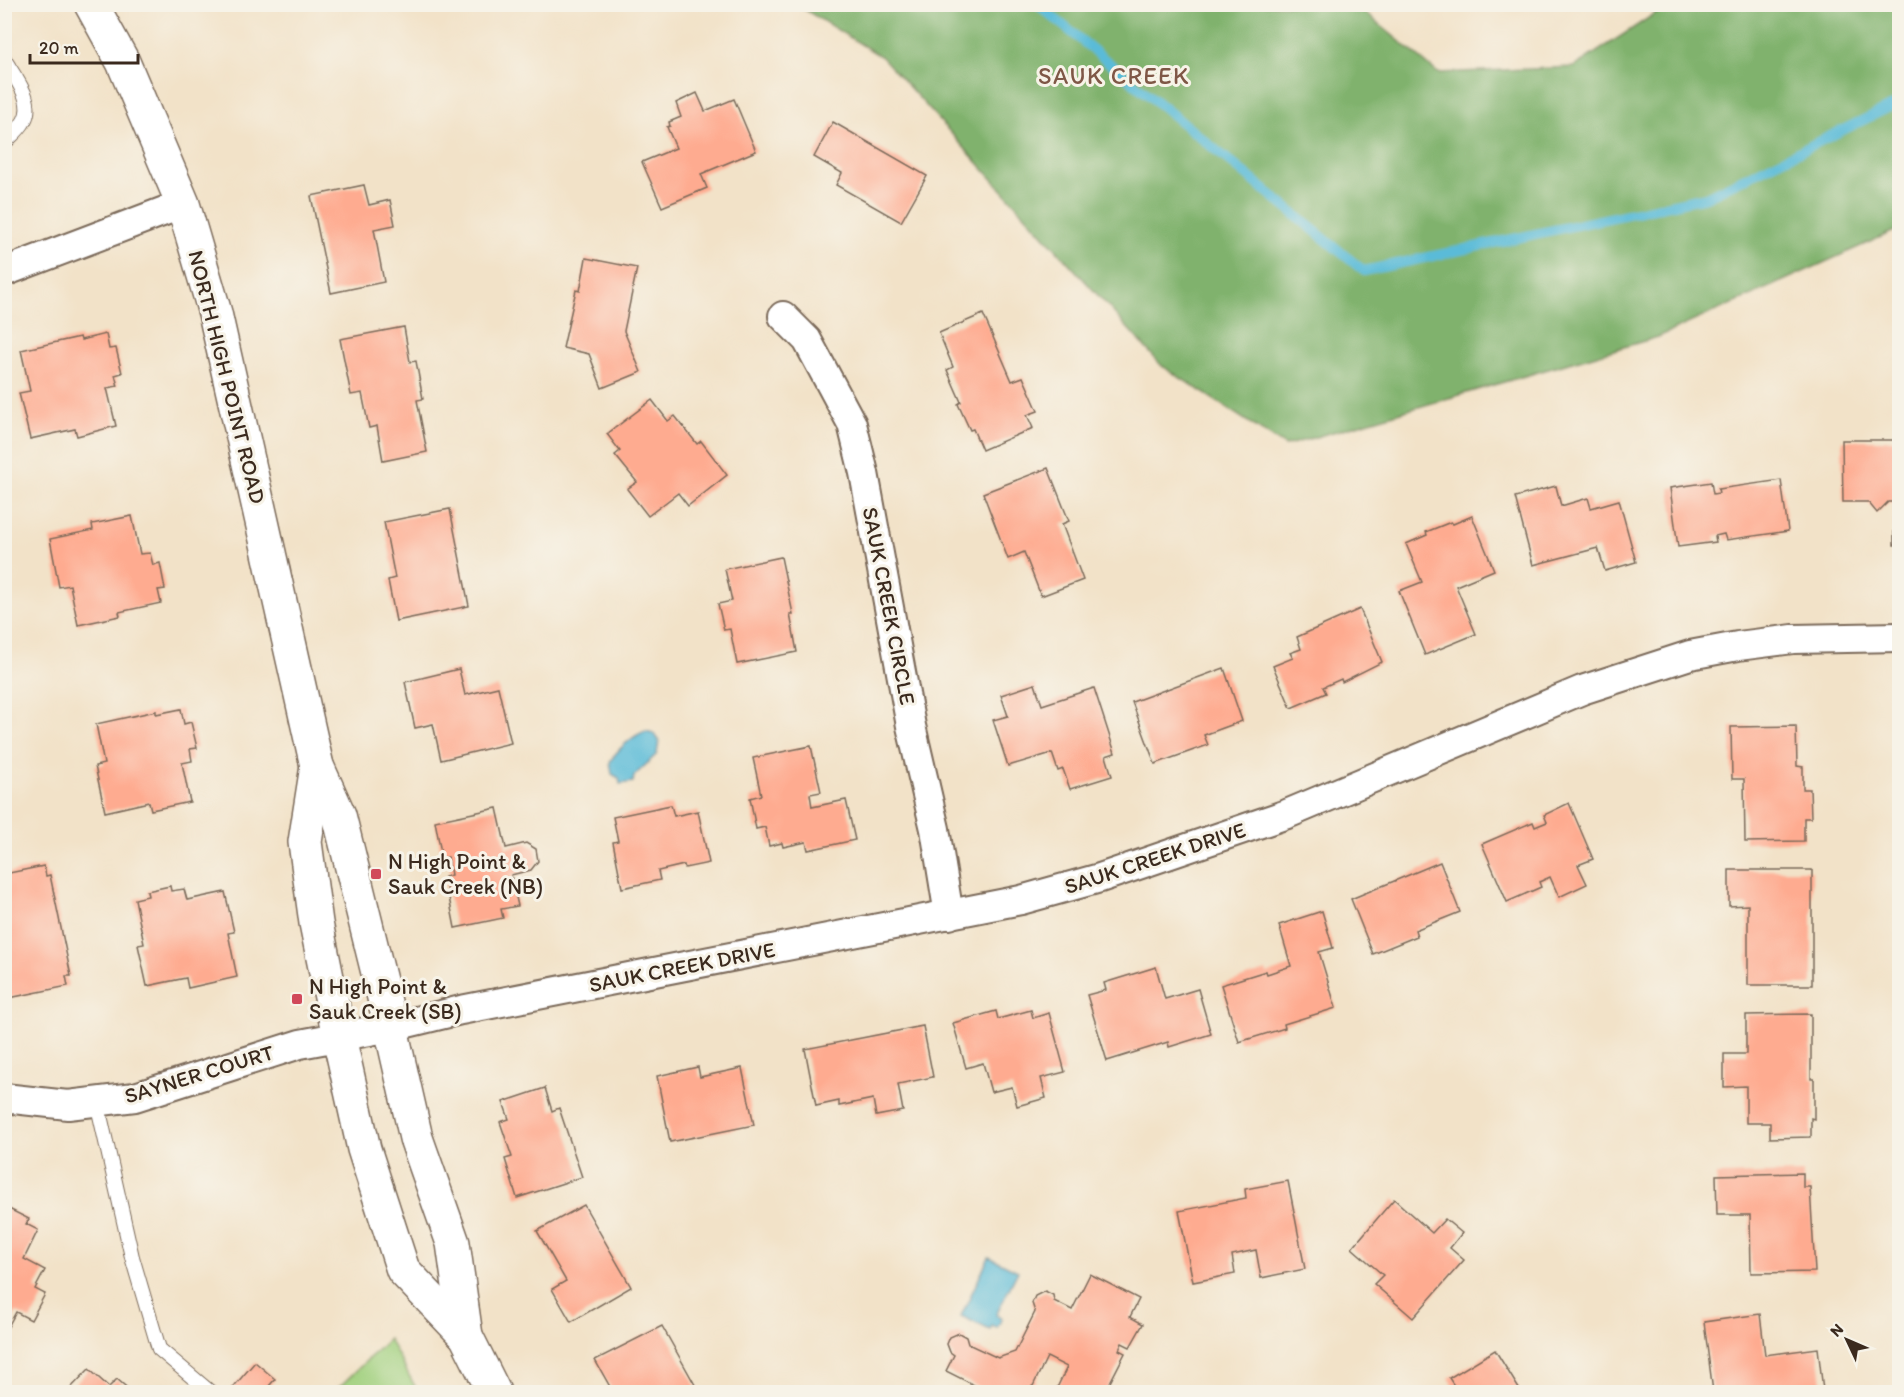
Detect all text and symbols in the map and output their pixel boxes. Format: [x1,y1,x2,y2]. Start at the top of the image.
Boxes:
scale bar [30,27,138,65]
text: 20 m [39,37,79,59]
district label: SAUK CREEK [1038,61,1190,90]
street label: NORTH HIGH POINT ROAD [182,247,272,507]
street label: SAUK CREEK CIRCLE [857,505,921,707]
street label: SAUK CREEK DRIVE [1061,816,1249,900]
place label: N High Point & Sauk Creek (NB) [388,848,543,900]
marker: N High Point & Sauk Creek (NB) [369,867,383,881]
street label: SAUK CREEK DRIVE [587,936,777,998]
place label: N High Point & Sauk Creek (SB) [309,973,462,1025]
marker: N High Point & Sauk Creek (SB) [290,992,304,1006]
street label: SAYNER COURT [121,1038,278,1110]
north arrow [1817,1310,1877,1370]
text: N [1826,1319,1847,1340]

